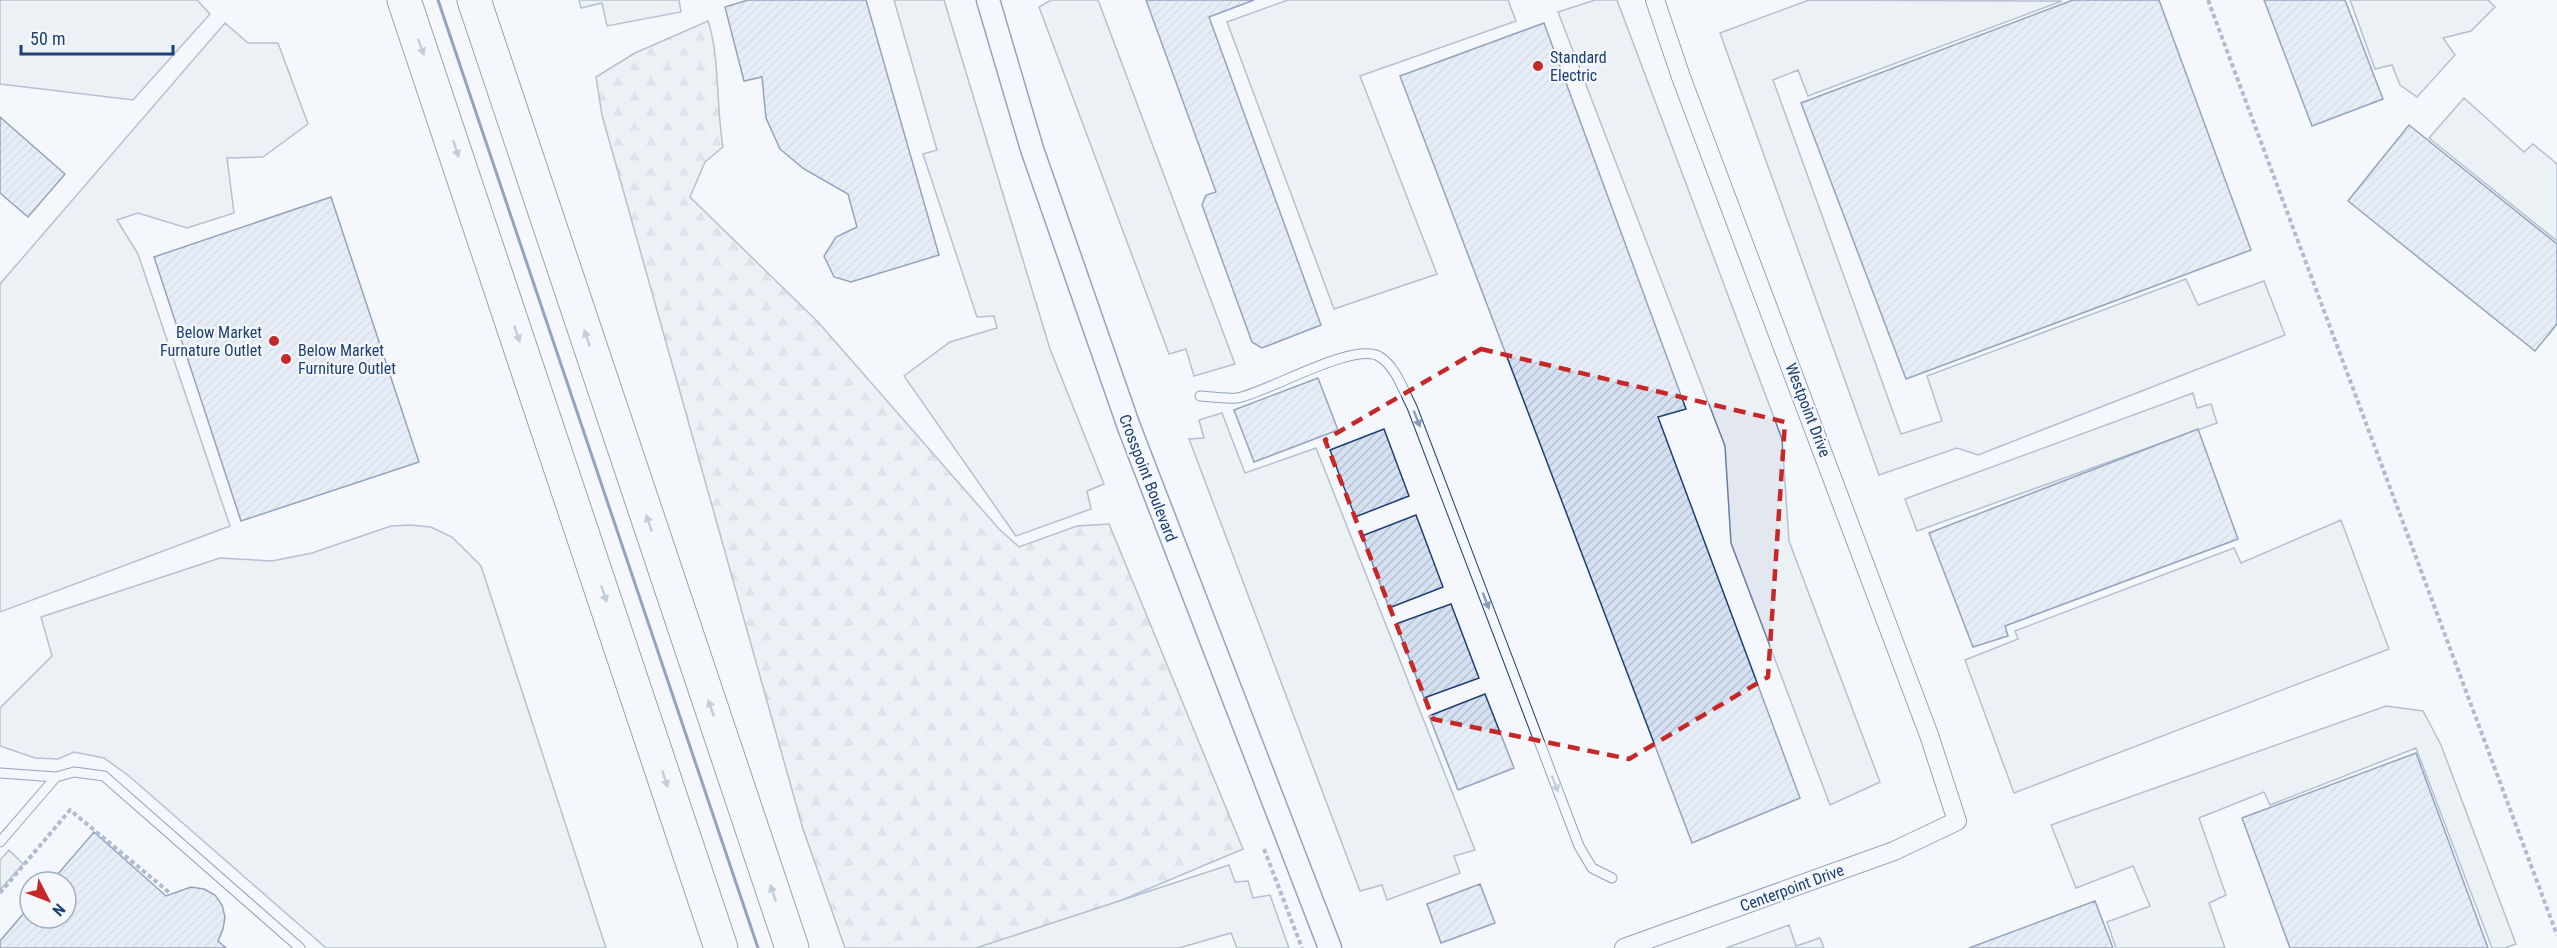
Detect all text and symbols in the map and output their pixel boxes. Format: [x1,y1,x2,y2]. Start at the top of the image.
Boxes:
scale bar [21,18,172,56]
text: 50 m [30,28,65,49]
one-way arrow [416,38,426,56]
place label: Standard Electric [1550,48,1607,85]
marker: Standard Electric [1531,59,1545,73]
one-way arrow [451,140,461,158]
place label: Below Market Furnature Outlet [160,323,262,360]
one-way arrow [512,326,522,344]
one-way arrow [582,329,592,347]
marker: Below Market Furnature Outlet [267,334,281,348]
place label: Below Market Furniture Outlet [298,341,396,378]
marker: Below Market Furniture Outlet [279,352,293,366]
street label: Westpoint Drive [1781,360,1835,460]
one-way arrow [1412,410,1422,428]
street label: Crosspoint Boulevard [1115,412,1181,544]
one-way arrow [644,514,654,532]
one-way arrow [600,585,609,603]
one-way arrow [1482,592,1491,610]
one-way arrow [706,699,716,717]
one-way arrow [661,770,671,788]
one-way arrow [1550,775,1560,793]
street label: Centerpoint Drive [1737,860,1847,916]
north arrow [18,870,78,930]
one-way arrow [768,883,778,901]
text: N [48,900,69,920]

